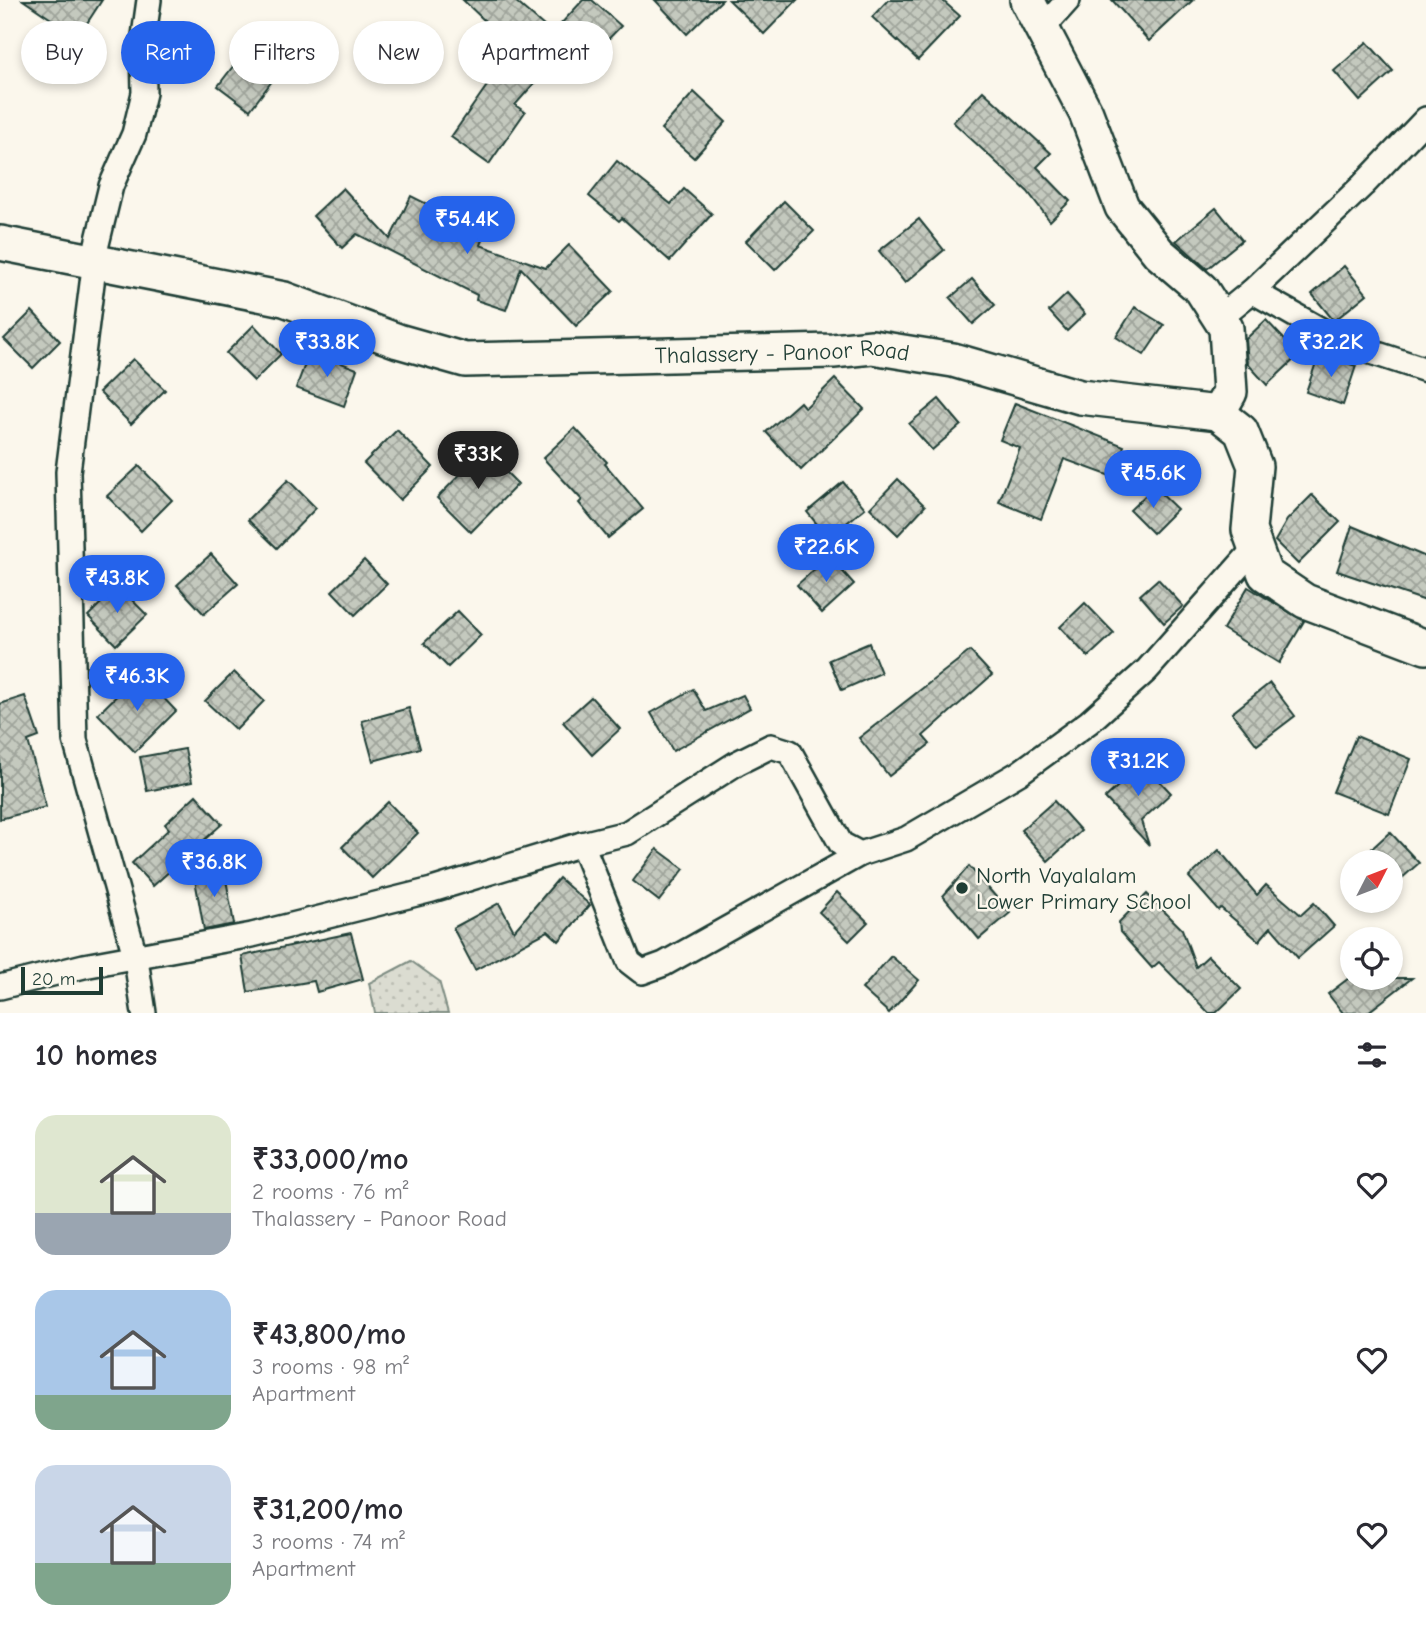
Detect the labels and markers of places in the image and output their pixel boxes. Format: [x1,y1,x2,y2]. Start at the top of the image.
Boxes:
pin: ₹54.4K [410,196,524,256]
pin: ₹33.8K [270,320,384,379]
pin: ₹32.2K [1274,320,1388,379]
pin: ₹33K [437,432,519,491]
pin: ₹45.6K [1096,450,1210,510]
pin: ₹22.6K [769,524,883,584]
pin: ₹43.8K [60,556,174,615]
pin: ₹46.3K [80,654,194,713]
pin: ₹31.2K [1081,738,1195,798]
pin: ₹36.8K [157,839,271,899]
place label: North Vayalalam Lower Primary School [976,862,1191,915]
marker: North Vayalalam Lower Primary School [954,880,970,896]

